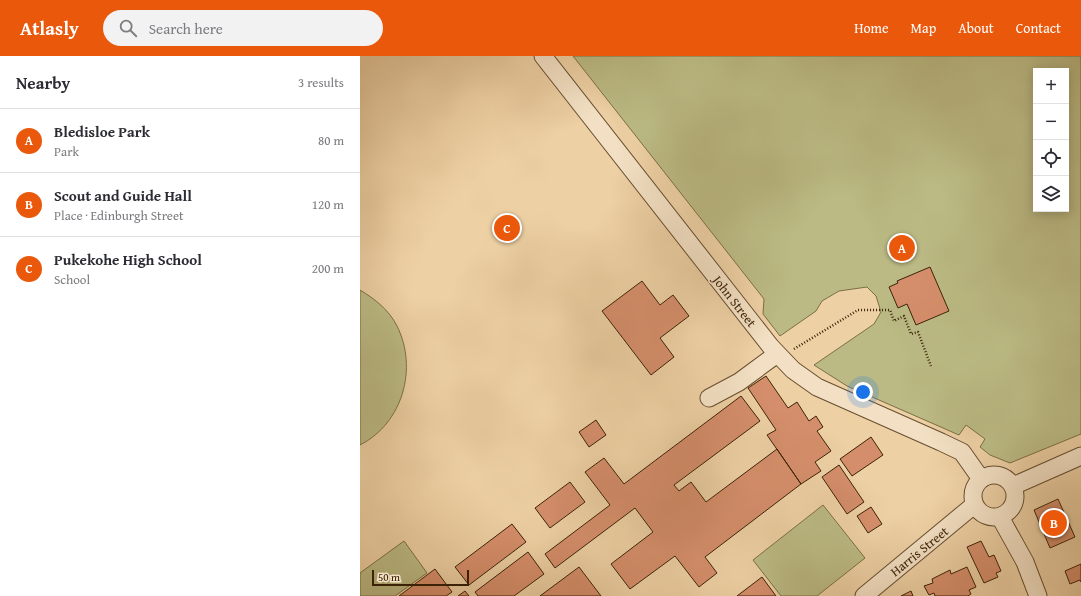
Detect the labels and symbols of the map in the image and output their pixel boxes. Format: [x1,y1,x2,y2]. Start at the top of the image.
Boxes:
pin: C [494,213,520,243]
pin: A [889,233,915,263]
street label: John Street [707,270,761,332]
your location [853,382,873,402]
pin: B [1041,508,1067,538]
street label: Harris Street [886,522,953,581]
scale bar [372,568,469,587]

